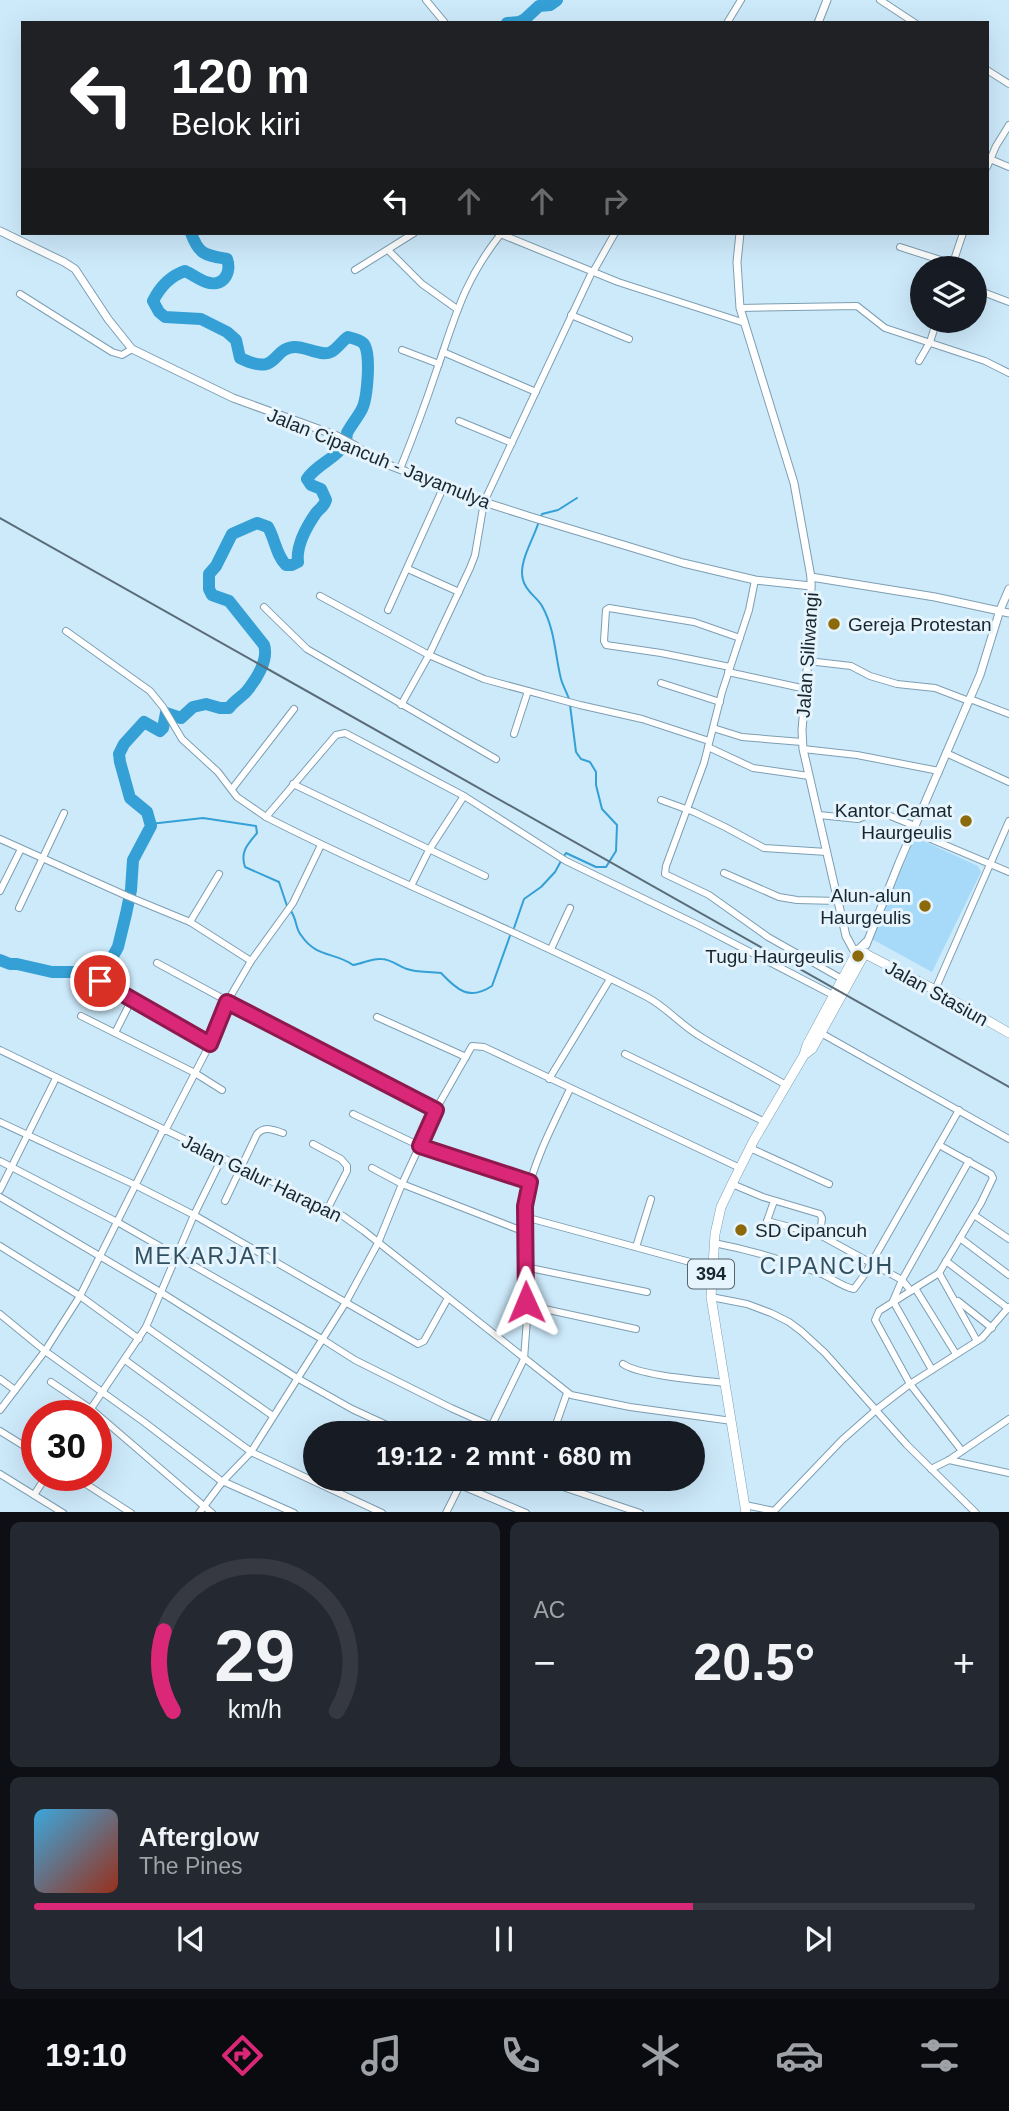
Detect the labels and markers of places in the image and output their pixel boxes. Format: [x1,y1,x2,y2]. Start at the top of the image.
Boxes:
place label: Gereja Protestan [848,614,992,635]
marker: Gereja Protestan [826,616,842,632]
place label: Kantor Camat Haurgeulis [835,800,953,843]
marker: Kantor Camat Haurgeulis [958,813,974,829]
place label: Alun-alun Haurgeulis [820,885,911,928]
marker: Alun-alun Haurgeulis [917,898,933,914]
place label: Tugu Haurgeulis [705,946,844,967]
marker: Tugu Haurgeulis [850,948,866,964]
pin [70,951,130,1011]
place label: SD Cipancuh [755,1220,867,1241]
marker: SD Cipancuh [733,1222,749,1238]

